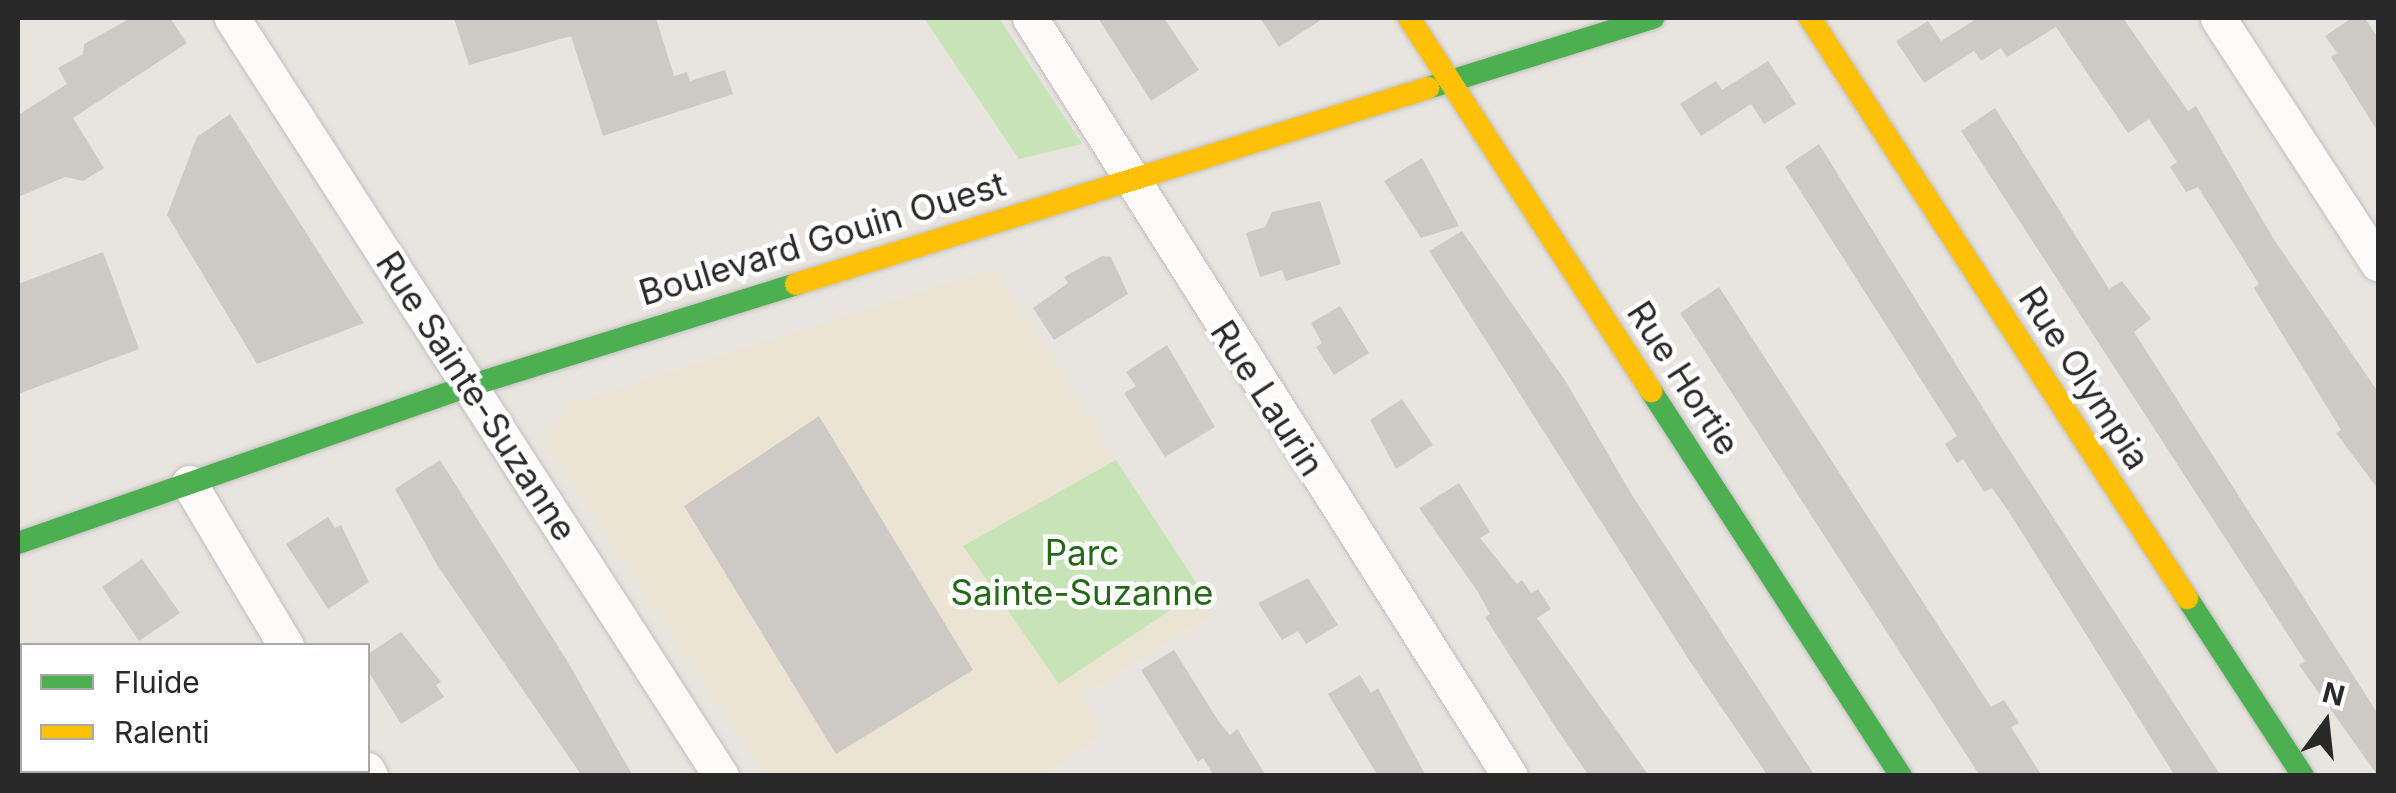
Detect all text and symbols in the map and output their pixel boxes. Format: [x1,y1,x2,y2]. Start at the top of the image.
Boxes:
street label: Boulevard Gouin Ouest [634,162,1010,314]
street label: Rue Sainte-Suzanne [368,244,586,548]
street label: Rue Olympia [2011,279,2159,477]
street label: Rue Hortie [1619,293,1749,463]
street label: Rue Laurin [1202,313,1334,483]
park label: Parc Sainte-Suzanne [951,531,1213,613]
legend [20,643,370,773]
text: Fluide [114,664,200,700]
north arrow [2276,673,2376,773]
text: N [2319,675,2348,713]
text: Ralenti [114,714,210,750]

